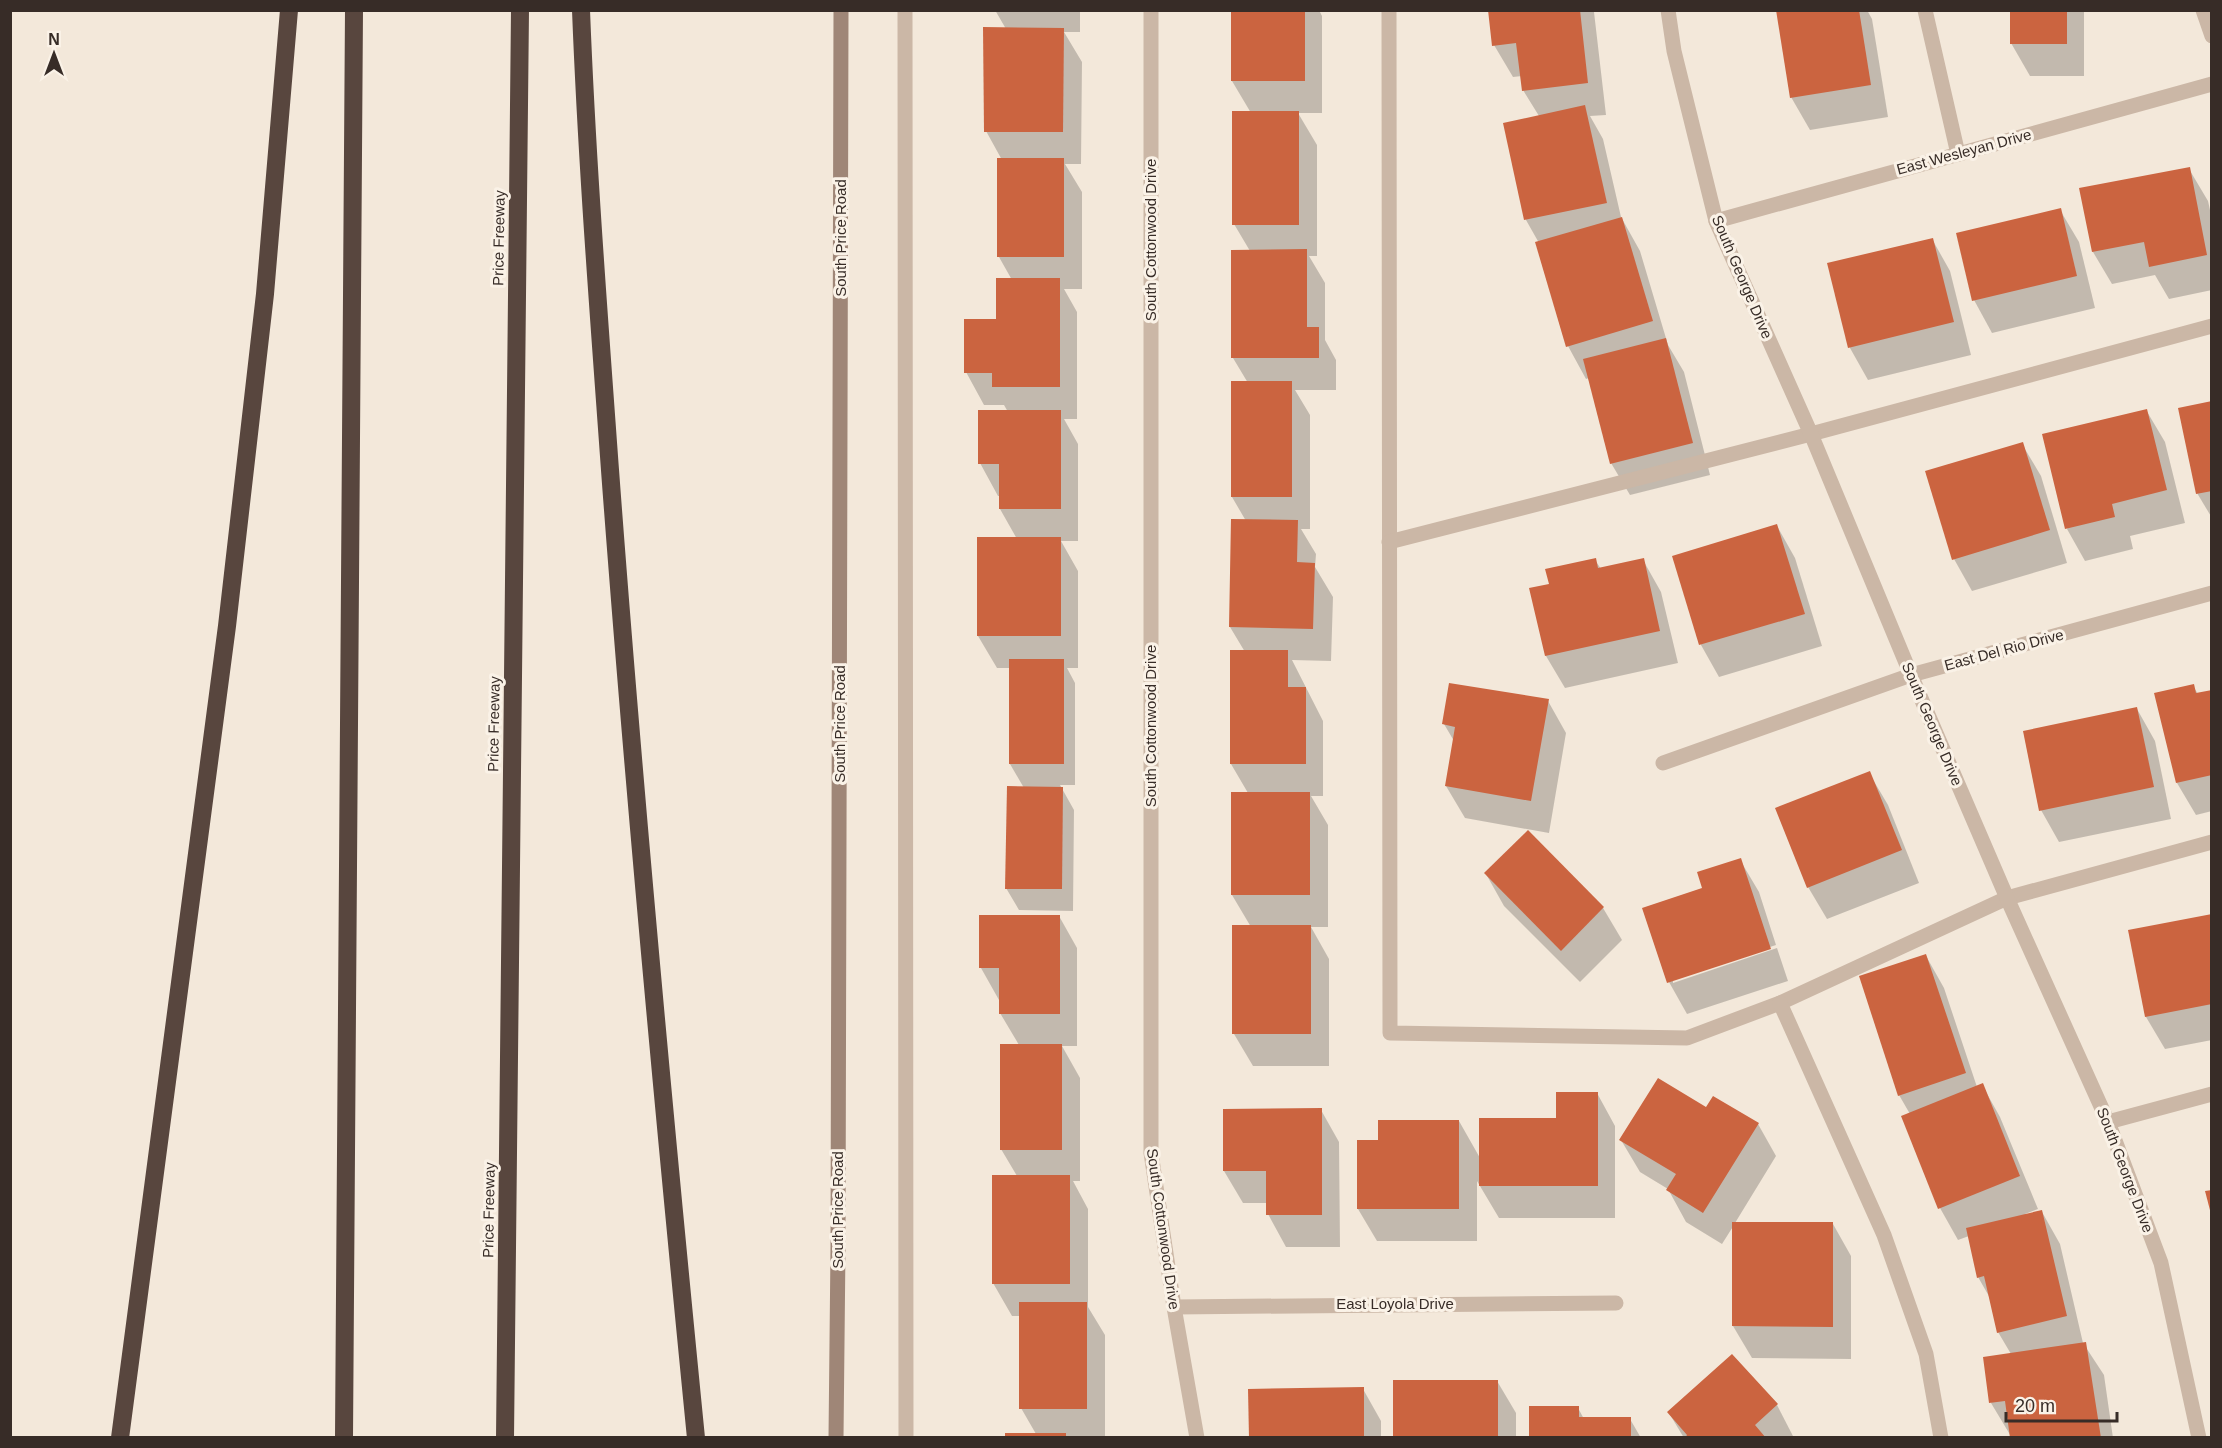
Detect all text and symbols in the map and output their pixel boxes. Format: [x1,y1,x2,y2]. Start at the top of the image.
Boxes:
north arrow [24,24,84,84]
text: N [48,31,60,48]
street label: East Wesleyan Drive [1895,125,2033,178]
street label: South Cottonwood Drive [1142,159,1159,321]
street label: South Price Road [832,179,849,297]
street label: Price Freeway [489,189,508,286]
street label: South George Drive [1709,212,1776,341]
street label: East Del Rio Drive [1942,625,2065,674]
street label: South Cottonwood Drive [1142,645,1159,807]
street label: South George Drive [1899,659,1966,788]
street label: South Price Road [831,665,848,783]
street label: Price Freeway [484,675,503,772]
street label: South George Drive [2094,1105,2157,1235]
street label: South Cottonwood Drive [1144,1147,1183,1311]
street label: South Price Road [829,1151,846,1269]
street label: Price Freeway [479,1161,498,1258]
street label: East Loyola Drive [1336,1295,1454,1312]
scale bar [2006,1385,2117,1423]
text: 20 m [2015,1396,2055,1416]

